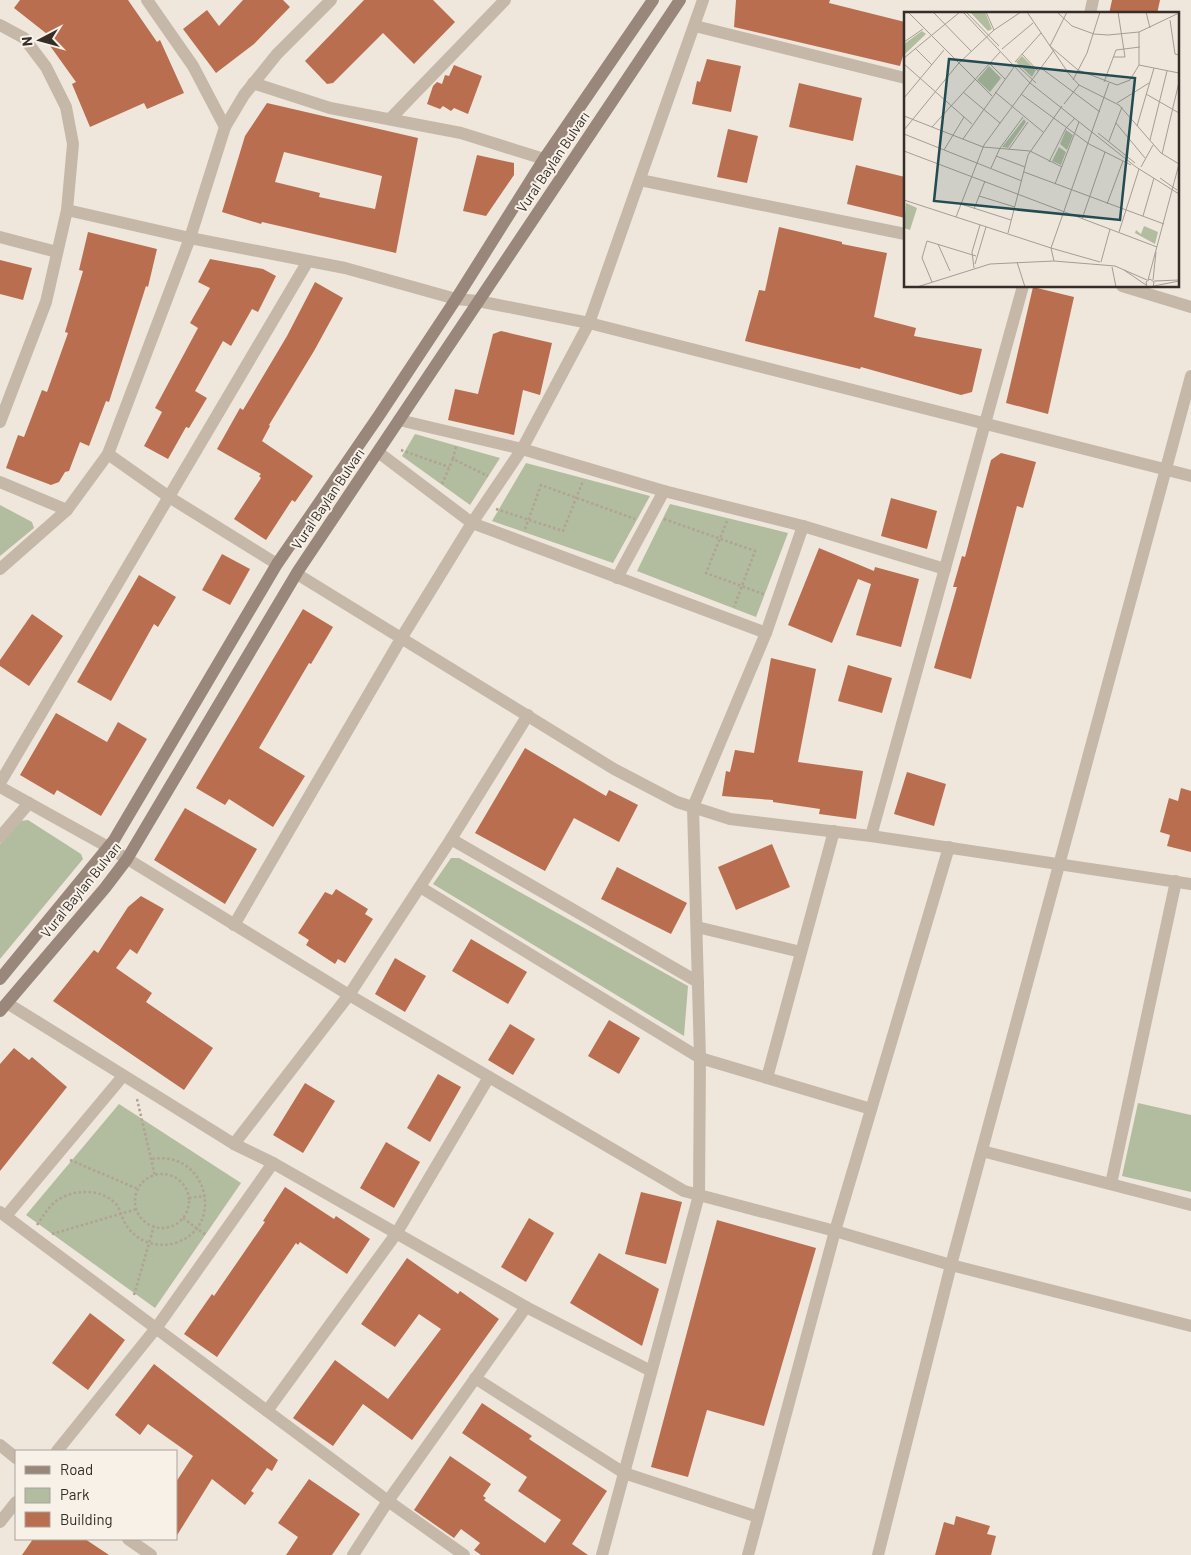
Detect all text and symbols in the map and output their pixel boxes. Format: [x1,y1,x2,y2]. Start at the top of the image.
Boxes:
inset map [904,12,1178,288]
north arrow [15,15,65,65]
text: N [18,36,36,47]
street label: Vural Baylan Bulvarı [513,108,593,215]
street label: Vural Baylan Bulvarı [288,445,368,552]
street label: Vural Baylan Bulvarı [37,839,124,941]
legend [15,1450,178,1540]
text: Road [60,1460,93,1478]
text: Park [60,1485,90,1503]
text: Building [60,1510,113,1528]

